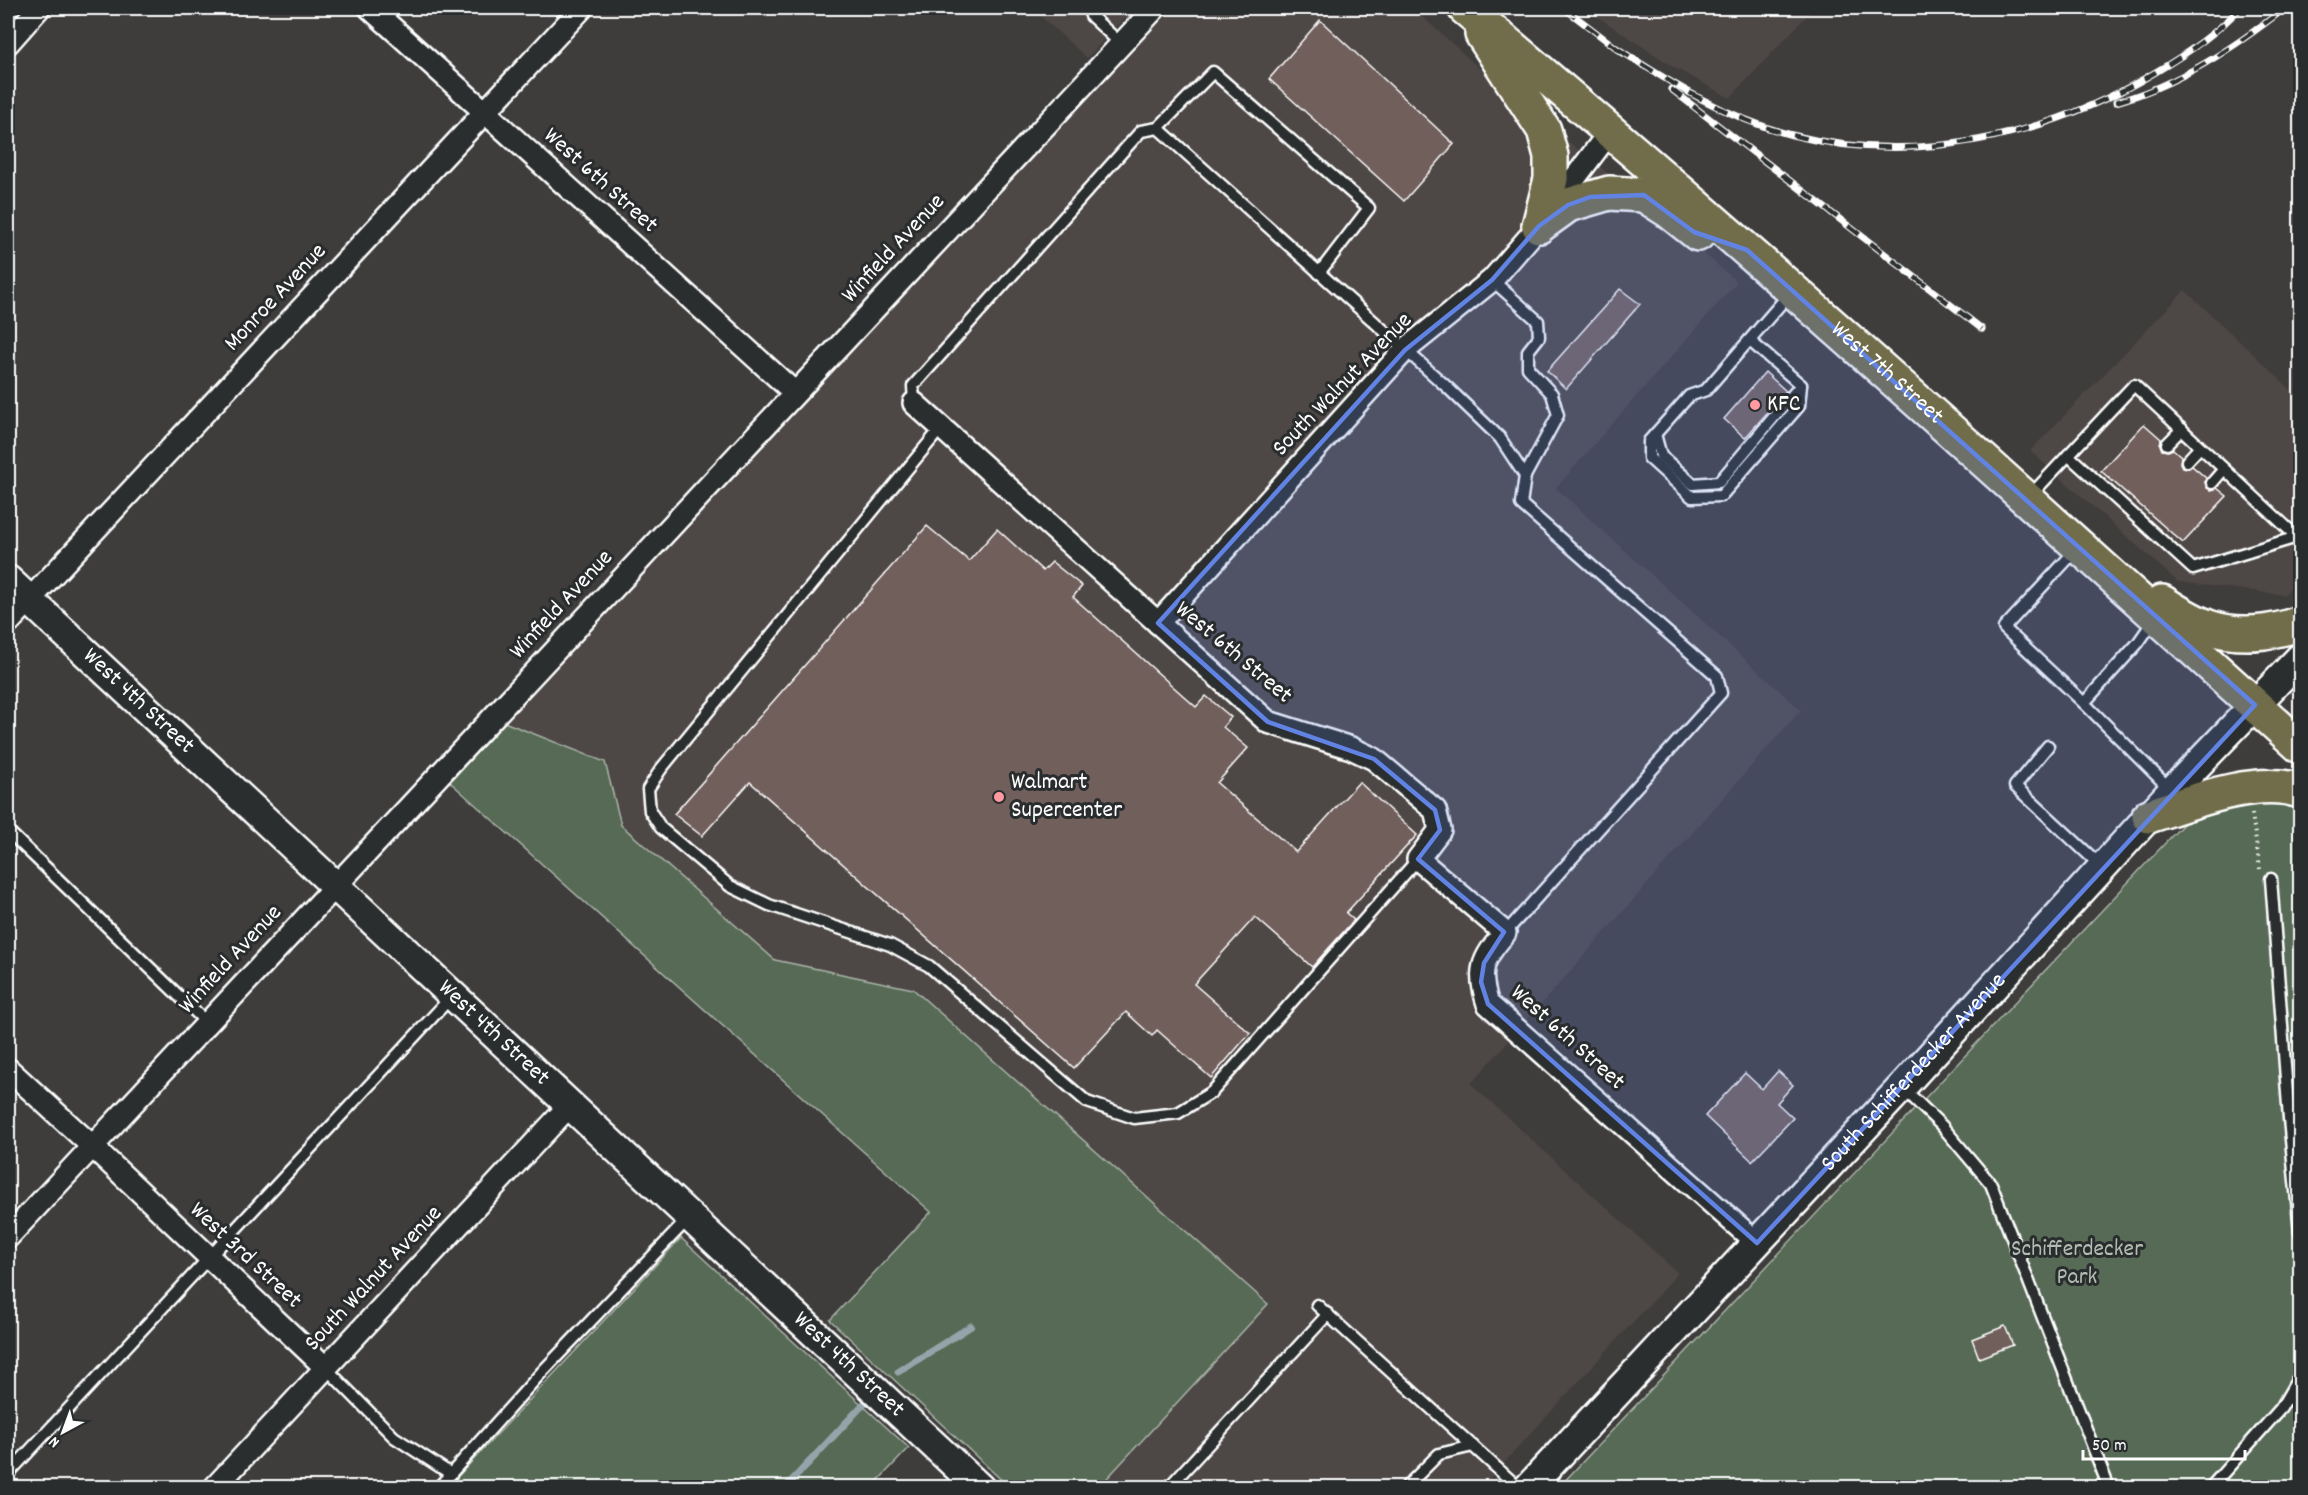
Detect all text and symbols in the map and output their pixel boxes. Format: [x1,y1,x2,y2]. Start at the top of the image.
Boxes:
street label: West 6th Street [535,120,665,242]
street label: Winfield Avenue [834,187,954,311]
street label: Monroe Avenue [217,236,335,360]
street label: South Walnut Avenue [1265,305,1421,465]
street label: West 7th Street [1822,314,1951,433]
place label: KFC [1767,388,1801,422]
marker: KFC [1748,398,1762,412]
street label: Winfield Avenue [502,543,622,667]
street label: West 6th Street [1167,594,1299,712]
street label: West 4th Street [74,640,202,763]
place label: Walmart Supercenter [1011,766,1122,828]
marker: Walmart Supercenter [992,790,1006,804]
street label: Winfield Avenue [171,898,291,1022]
street label: South Schifferdecker Avenue [1813,966,2015,1180]
street label: West 4th Street [430,972,557,1094]
street label: West 6th Street [1502,977,1632,1099]
street label: West 3rd Street [181,1195,309,1317]
street label: South Walnut Avenue [297,1198,451,1360]
park label: Schifferdecker Park [2011,1233,2143,1295]
street label: West 4th Street [785,1304,912,1426]
north arrow [33,1402,93,1462]
scale bar [2083,1423,2245,1461]
text: N [44,1430,65,1453]
text: 50 m [2092,1434,2127,1459]

